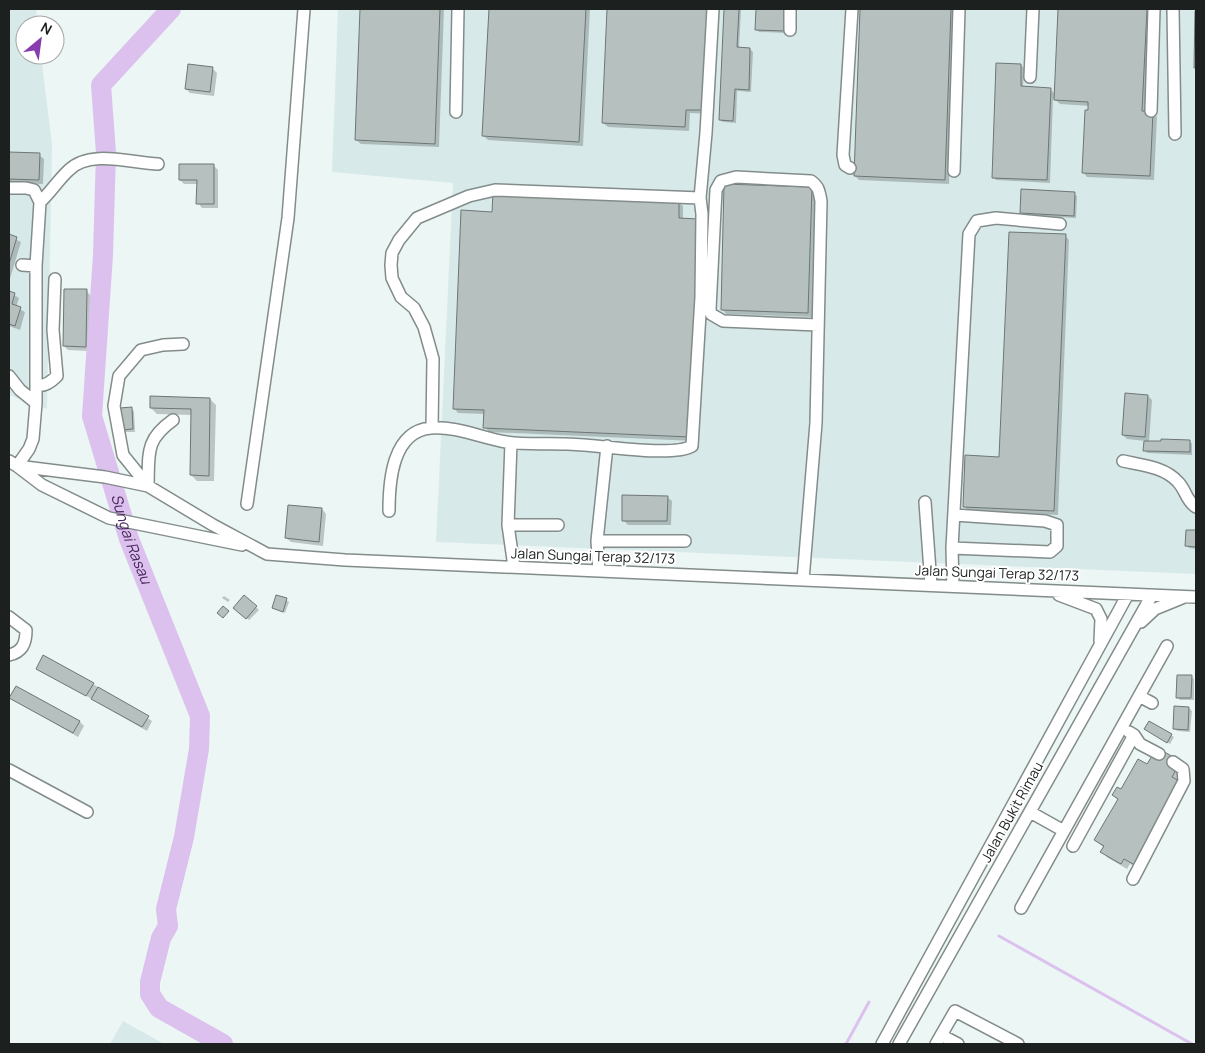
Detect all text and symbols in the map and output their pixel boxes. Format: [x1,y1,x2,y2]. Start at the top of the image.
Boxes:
north arrow [15,15,65,65]
text: N [38,17,56,39]
water label: Sungai Rasau [106,492,157,588]
street label: Jalan Sungai Terap 32/173 [511,543,675,568]
street label: Jalan Sungai Terap 32/173 [915,560,1079,585]
street label: Jalan Bukit Rimau [976,758,1047,865]

